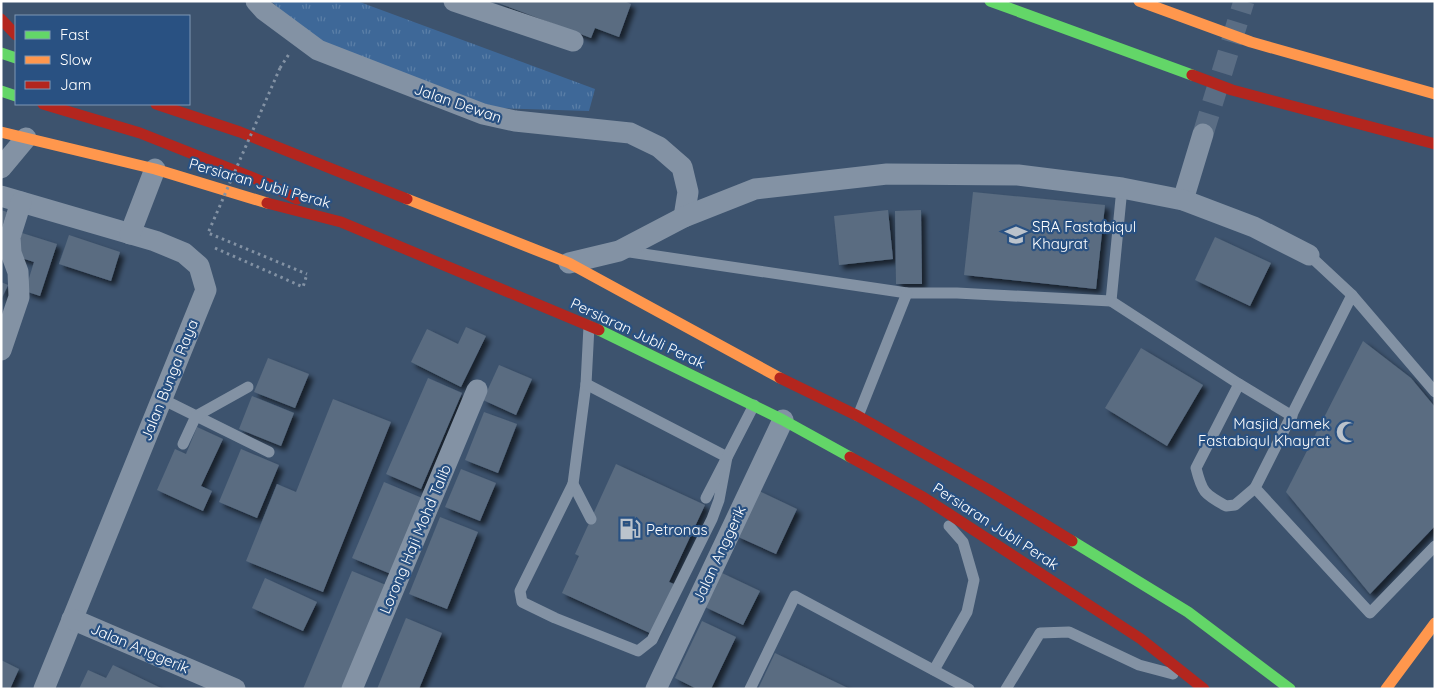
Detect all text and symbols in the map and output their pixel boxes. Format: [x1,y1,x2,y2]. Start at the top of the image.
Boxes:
legend [15,15,190,105]
text: Fast [60,25,89,44]
text: Slow [60,50,92,69]
text: Jam [60,75,91,94]
street label: Jalan Dewan [412,79,504,127]
street label: Persiaran Jubli Perak [187,154,333,212]
place label: SRA Fastabiqul Khayrat [1032,217,1136,253]
school or university icon: SRA Fastabiqul Khayrat [1003,222,1029,248]
street label: Persiaran Jubli Perak [567,293,709,373]
street label: Jalan Bunga Raya [136,317,202,443]
place label: Masjid Jamek Fastabiqul Khayrat [1198,414,1330,450]
mosque icon: Masjid Jamek Fastabiqul Khayrat [1334,419,1360,445]
street label: Lorong Haji Mohd Talib [375,461,455,617]
street label: Persiaran Jubli Perak [929,478,1063,574]
street label: Jalan Anggerik [688,502,750,606]
fuel station icon: Petronas [617,516,643,542]
place label: Petronas [646,520,708,539]
street label: Jalan Anggerik [88,619,192,677]

